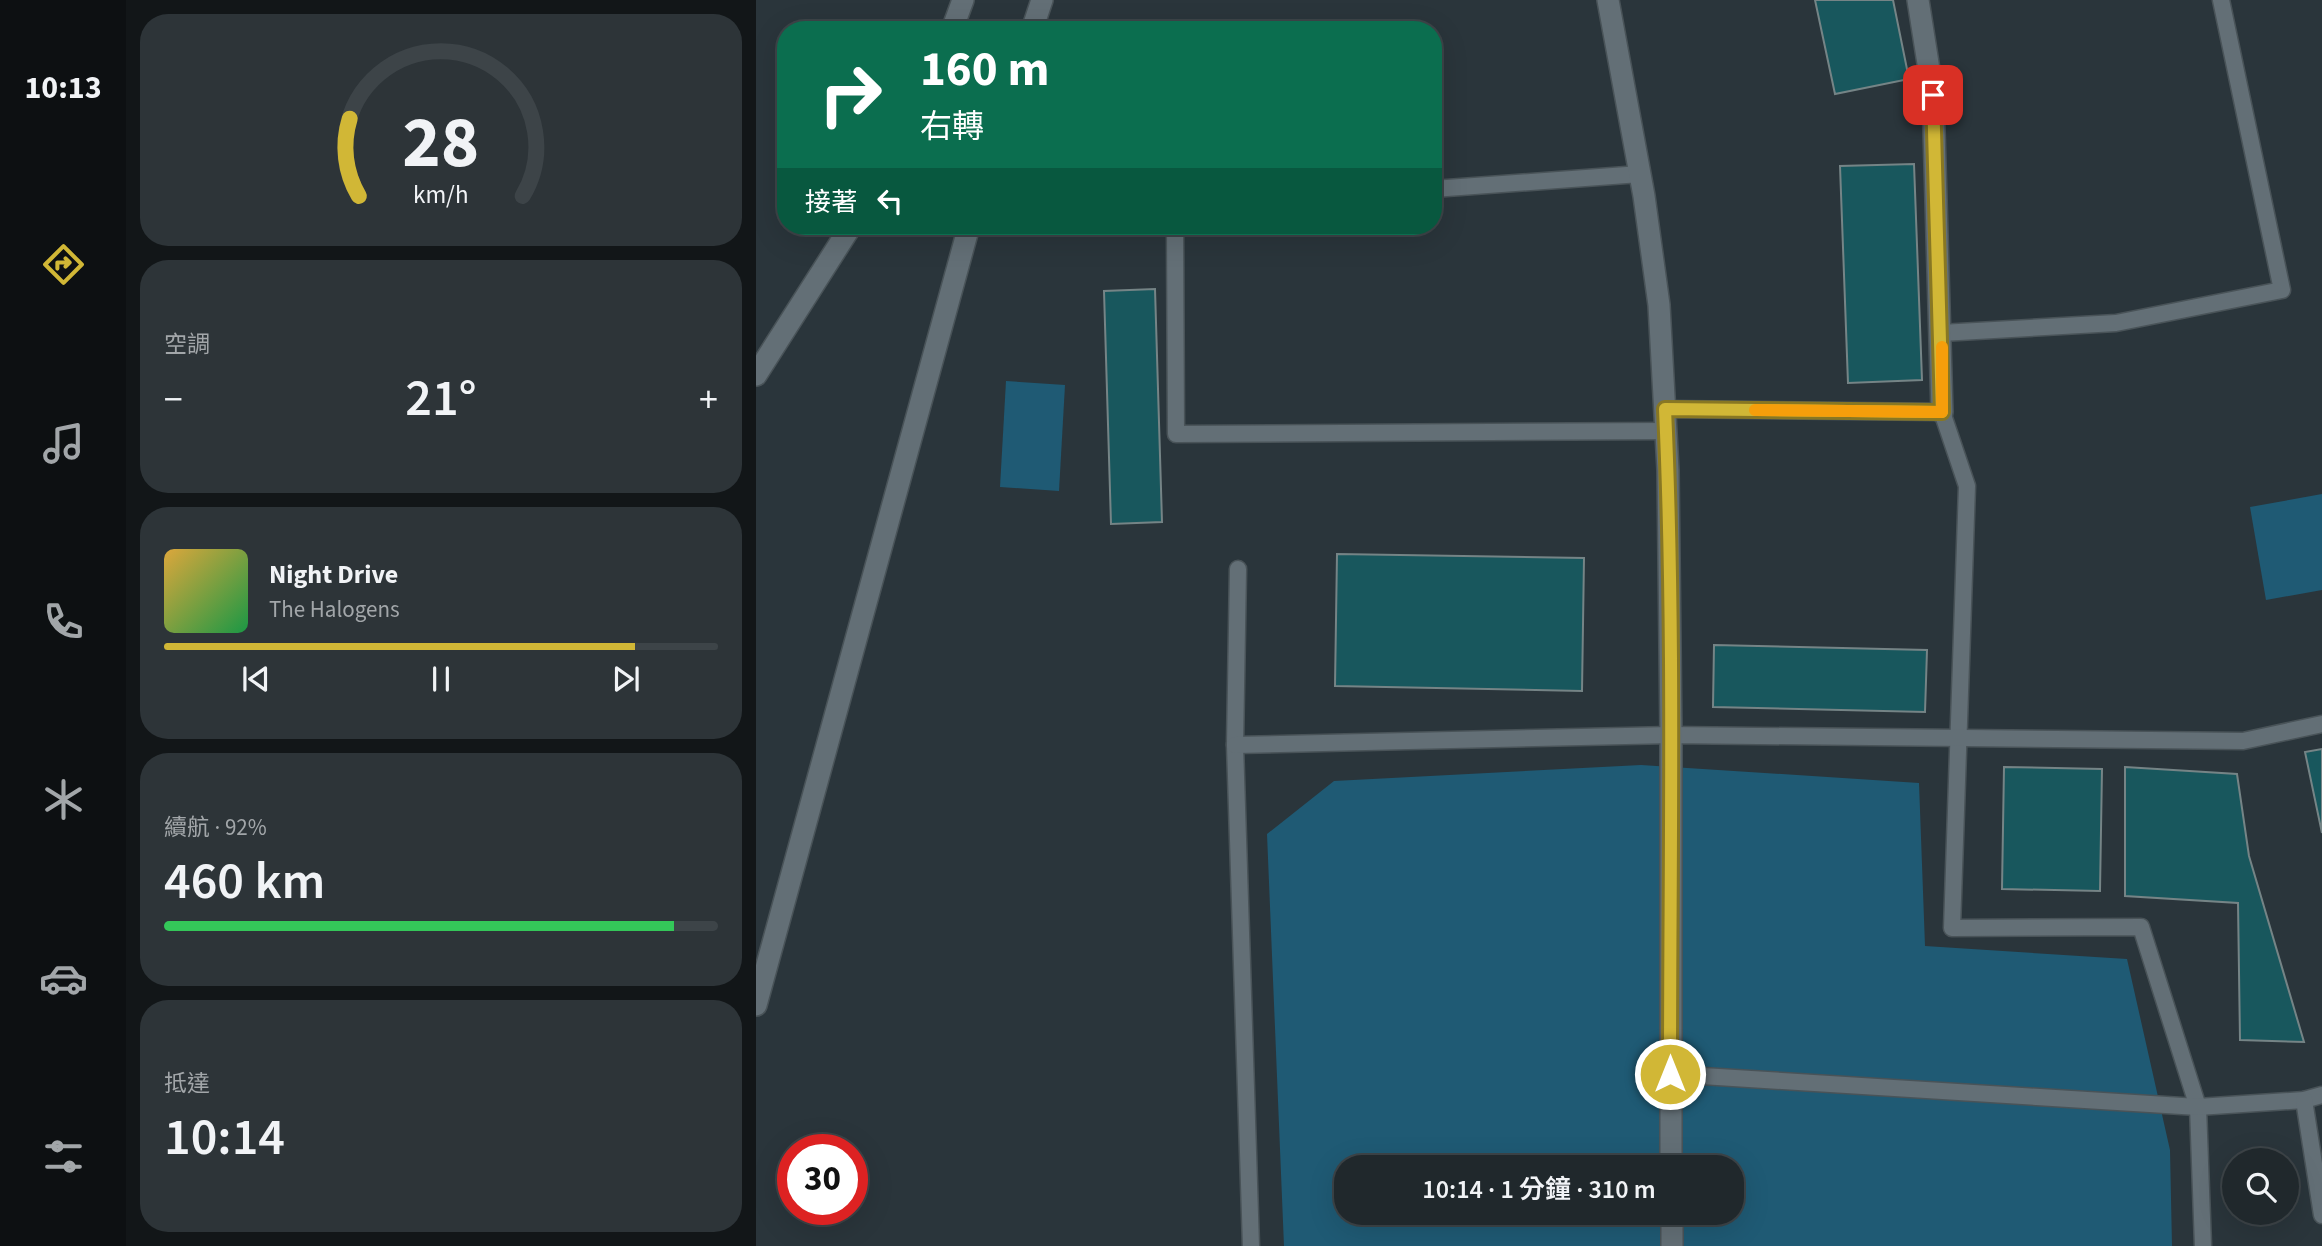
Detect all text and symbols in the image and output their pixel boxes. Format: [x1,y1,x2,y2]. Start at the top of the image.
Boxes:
text: 160 m [920,35,1049,105]
icon: right [805,49,896,140]
text: 10:13 [24,65,102,111]
pin [1903,65,1963,125]
icon: arrive [1914,76,1952,114]
text: 28 [403,92,479,196]
text: 右轉 [920,104,984,150]
text: km/h [413,177,469,213]
icon: left [871,182,909,220]
text: 接著 [805,184,857,221]
icon: directions [39,240,88,289]
text: 空調 [164,328,210,361]
text: 21° [405,362,477,436]
text: − [164,373,183,427]
text: + [699,373,718,427]
icon: music [39,419,88,468]
text: Night Drive [269,556,398,593]
text: The Halogens [269,593,400,626]
icon: phone [39,597,88,646]
icon: previous [237,660,275,698]
icon: pause [422,660,460,698]
icon: next [607,660,645,698]
icon: climate [39,775,88,824]
text: 續航 · 92% [164,811,267,844]
text: 460 km [164,845,325,919]
icon: car [39,954,88,1003]
position arrow [1633,1037,1707,1111]
text: 抵達 [164,1067,210,1100]
text: 10:14 [164,1101,285,1175]
icon: filters [39,1132,88,1181]
speed limit sign: 30 [777,1134,868,1225]
map controls [2222,1148,2299,1225]
button: search [2222,1148,2299,1225]
text: 10:14 · 1 分鐘 · 310 m [1422,1171,1656,1208]

